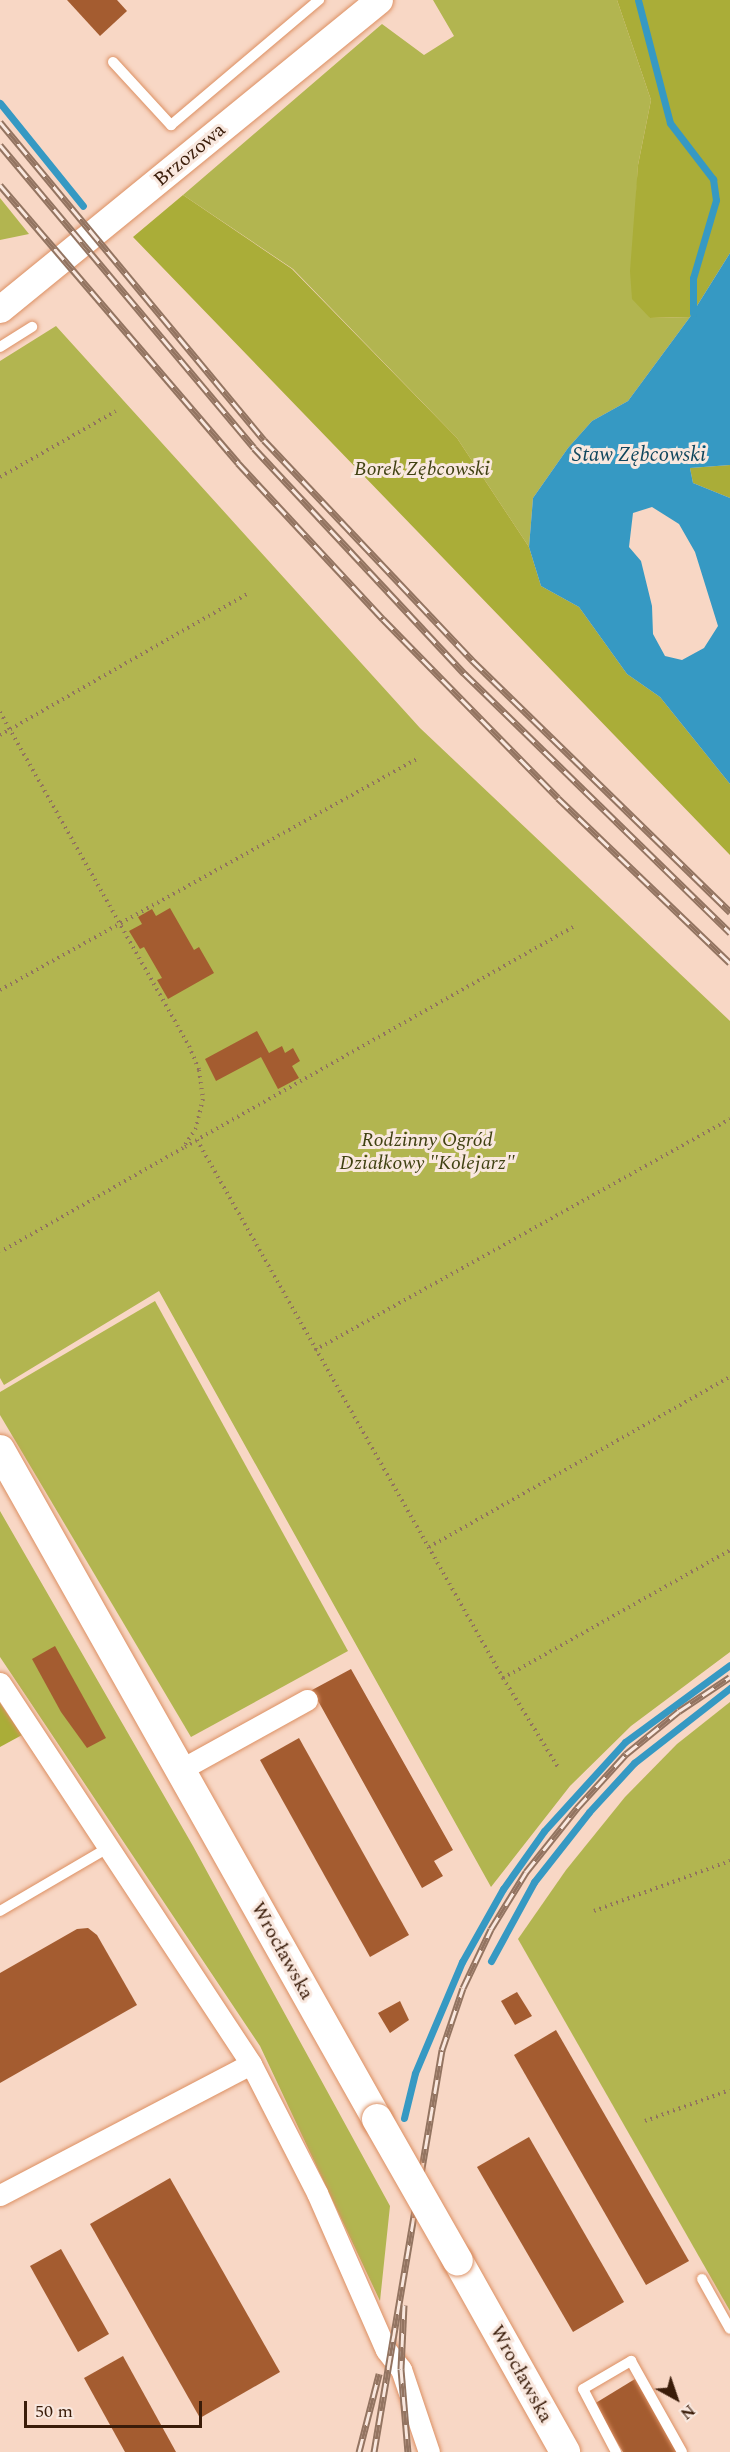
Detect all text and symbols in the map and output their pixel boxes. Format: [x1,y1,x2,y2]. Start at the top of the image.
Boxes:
street label: Brzozowa [149,118,231,192]
water label: Staw Zębcowski [572,442,706,468]
park label: Borek Zębcowski [354,457,490,481]
park label: Rodzinny Ogród Działkowy "Kolejarz" [339,1128,515,1175]
street label: Wrocławska [245,1898,319,2004]
street label: Wrocławska [484,2321,558,2427]
north arrow [646,2368,706,2428]
scale bar [27,2389,206,2427]
text: 50 m [35,2398,73,2425]
text: N [675,2398,700,2425]

